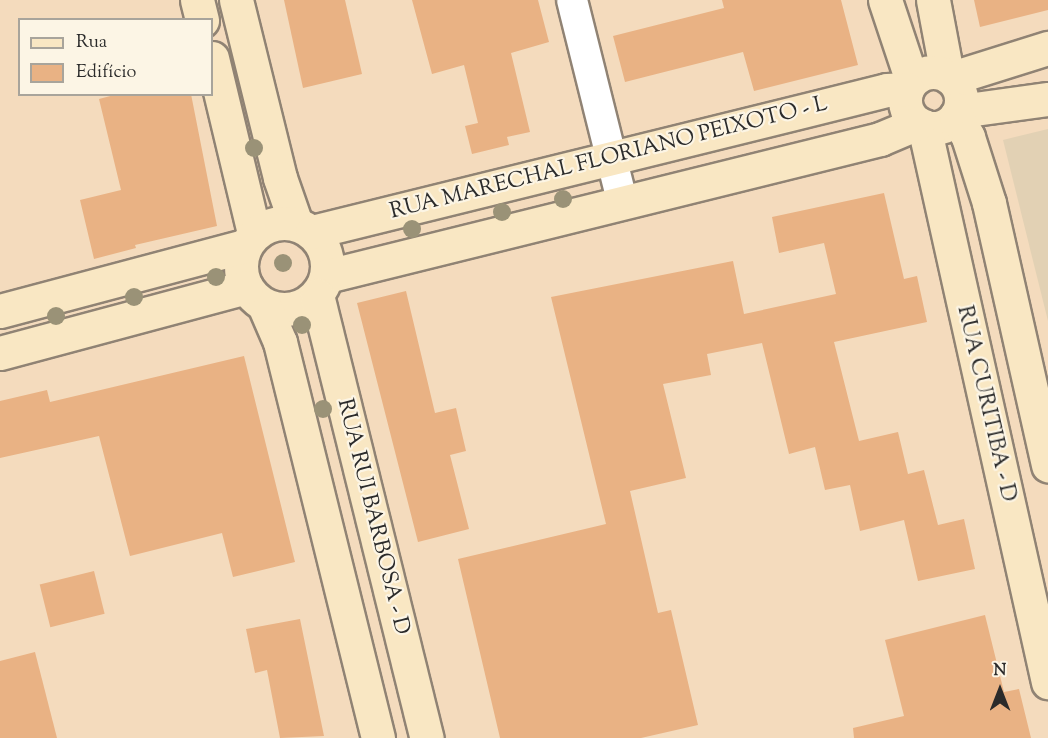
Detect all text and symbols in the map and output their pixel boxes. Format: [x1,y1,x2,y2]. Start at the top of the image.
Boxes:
legend [18,18,213,96]
text: Rua [76,30,107,56]
text: Edifício [76,60,136,86]
street label: RUA MARECHAL FLORIANO PEIXOTO - L [388,92,830,226]
street label: RUA CURITIBA - D [950,303,1020,505]
street label: RUA RUI BARBOSA - D [330,396,414,638]
north arrow [970,660,1030,720]
text: N [994,660,1006,683]

